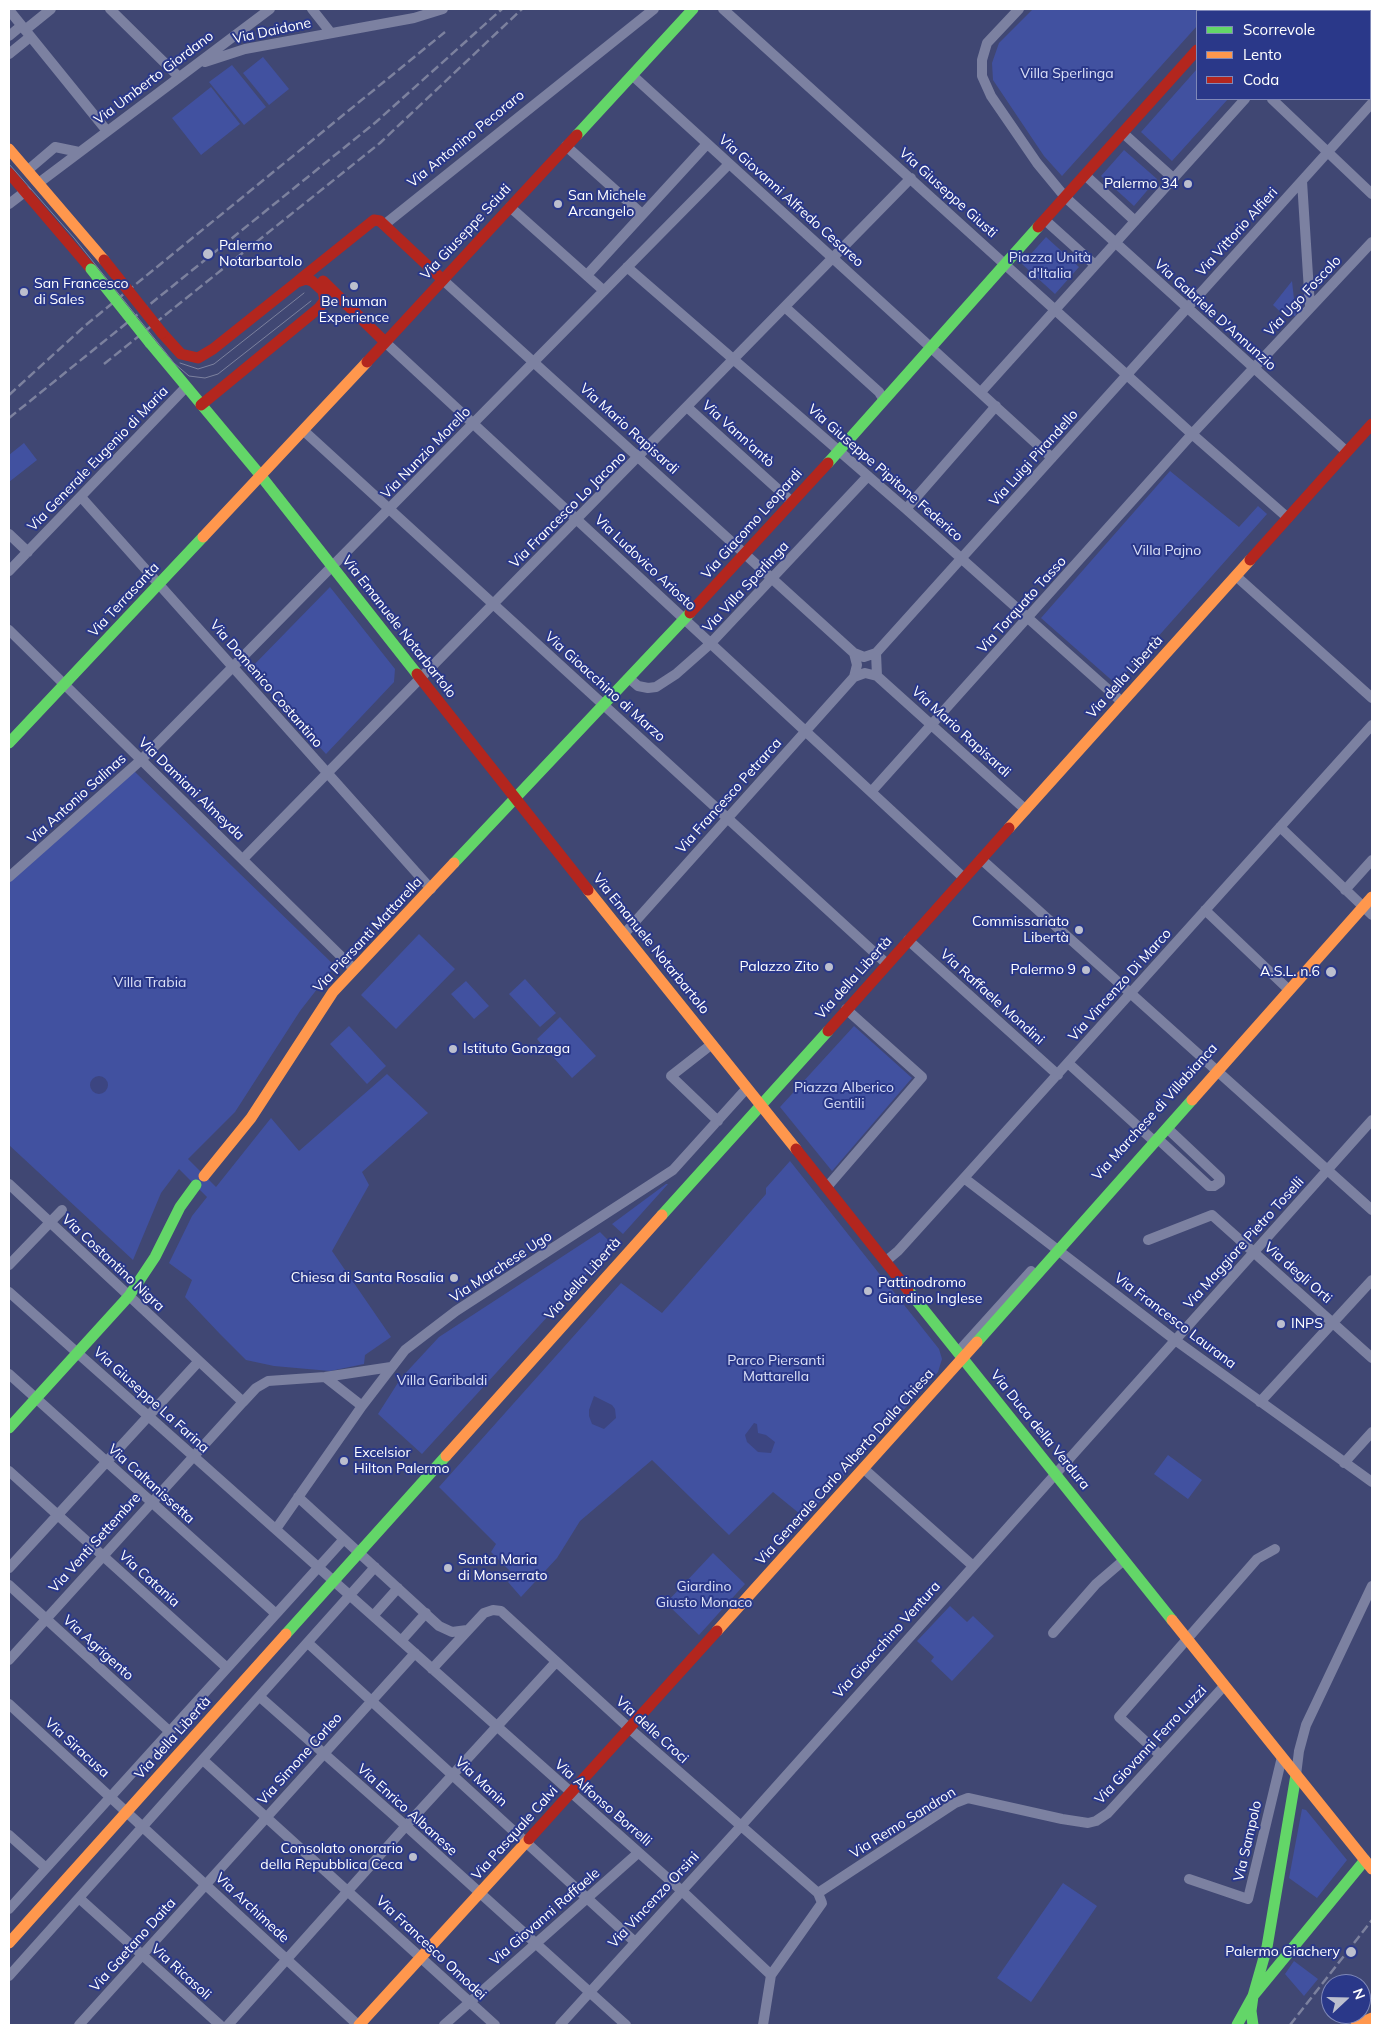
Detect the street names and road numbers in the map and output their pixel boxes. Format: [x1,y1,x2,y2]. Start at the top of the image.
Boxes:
street label: Via Daidone [231,15,313,47]
street label: Via Umberto Giordano [91,28,217,128]
street label: Via Antonino Pecoraro [404,87,528,191]
street label: Via Giovanni Alfredo Cesareo [715,131,867,271]
street label: Via Giuseppe Giusti [895,145,1001,241]
street label: Via Giuseppe Sciuti [417,181,515,283]
street label: Via Vittorio Alfieri [1193,184,1281,280]
street label: Via Ugo Foscolo [1261,252,1345,340]
street label: Via Gabriele D'Annunzio [1151,256,1279,374]
street label: Via Mario Rapisardi [576,380,682,478]
street label: Via Generale Eugenio di Maria [24,383,172,535]
street label: Via Vann'antò [698,397,778,471]
street label: Via Giuseppe Pipitone Federico [804,401,966,545]
street label: Via Nunzio Morello [378,403,474,503]
street label: Via Luigi Pirandello [986,406,1082,510]
street label: Via Francesco Lo Jacono [506,448,630,572]
street label: Via Giacomo Leopardi [698,465,806,583]
street label: Via Ludovico Ariosto [591,512,699,614]
street label: Via Villa Sperlinga [699,538,793,636]
street label: Via Emanuele Notarbartolo [338,553,460,701]
street label: Via Torquato Tasso [974,553,1070,657]
street label: Via Terrasanta [85,559,163,641]
street label: Via Domenico Costantino [206,617,326,751]
street label: Via Gioacchino di Marzo [541,628,669,746]
street label: Via della Libertà [1083,632,1167,722]
street label: Via Mario Rapisardi [908,683,1014,781]
street label: Via Damiani Almeyda [135,734,247,844]
street label: Via Francesco Petrarca [673,735,785,857]
street label: Via Antonio Salinas [24,750,130,848]
street label: Via Emanuele Notarbartolo [589,870,713,1018]
street label: Via Piersanti Mattarella [310,874,426,996]
street label: Via Vincenzo Di Marco [1065,925,1175,1045]
street label: Via della Libertà [812,933,896,1023]
street label: Via Raffaele Mondini [936,946,1048,1048]
street label: Via Marchese di Villabianca [1089,1040,1221,1184]
street label: Via Maggiore Pietro Toselli [1180,1174,1308,1312]
street label: Via Costantino Nigra [58,1211,168,1315]
street label: Via Marchese Ugo [447,1228,555,1306]
street label: Via della Libertà [541,1234,625,1324]
street label: Via degli Orti [1261,1239,1335,1307]
street label: Via Francesco Laurana [1111,1270,1239,1372]
street label: Via Giuseppe La Farina [90,1344,212,1456]
street label: Via Generale Carlo Alberto Dalla Chiesa [752,1366,938,1568]
street label: Via Duca della Verdura [987,1367,1093,1493]
street label: Via Caltanissetta [104,1441,198,1527]
street label: Via Venti Settembre [46,1490,144,1596]
street label: Via Catania [115,1547,183,1611]
street label: Via Gioacchino Ventura [830,1578,944,1702]
street label: Via Agrigento [59,1612,137,1684]
street label: Via Giovanni Ferro Luzzi [1092,1682,1210,1808]
street label: Via della Libertà [131,1693,215,1783]
street label: Via delle Croci [612,1693,692,1767]
street label: Via Simone Corleo [254,1710,346,1808]
street label: Via Siracusa [41,1715,113,1781]
street label: Via Manin [451,1754,511,1810]
street label: Via Alfonso Borrelli [551,1756,655,1850]
street label: Via Enrico Albanese [353,1761,461,1859]
street label: Via Pasquale Calvi [468,1783,562,1883]
street label: Via Remo Sandron [847,1784,959,1862]
street label: Via Sampolo [1231,1799,1265,1883]
street label: Via Vincenzo Orsini [605,1848,703,1952]
street label: Via Giovanni Raffaele [487,1865,603,1969]
street label: Via Archimede [212,1870,292,1946]
street label: Via Francesco Omodei [372,1893,490,2003]
street label: Via Gaetano Daita [87,1895,179,1995]
street label: Via Ricasoli [147,1941,215,2003]

